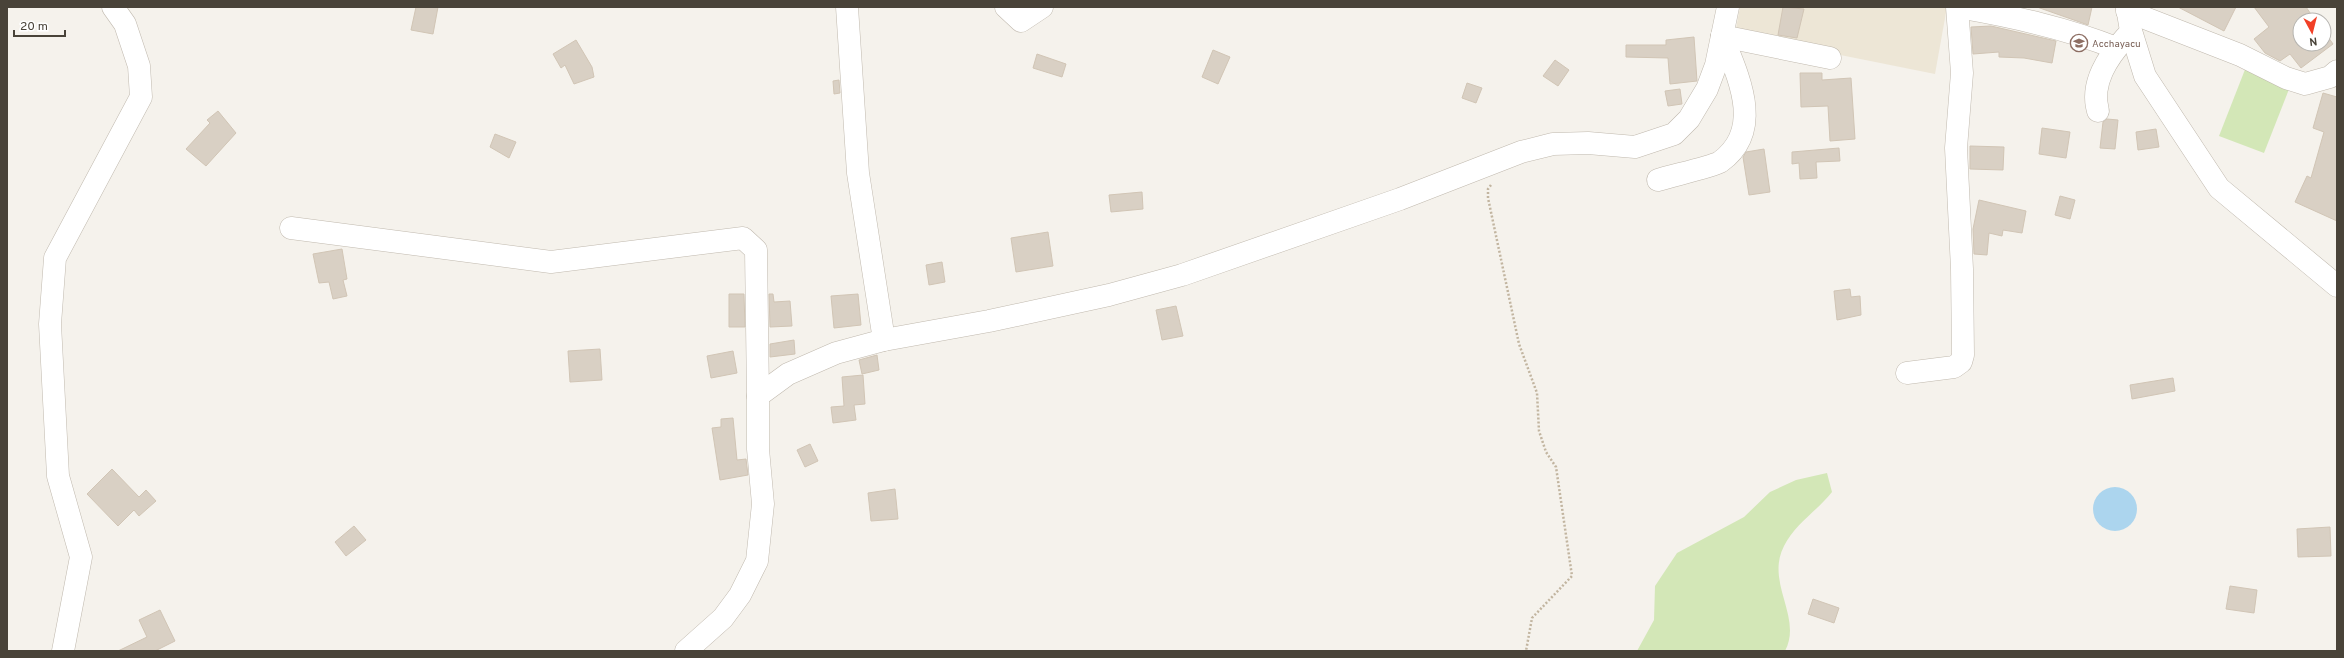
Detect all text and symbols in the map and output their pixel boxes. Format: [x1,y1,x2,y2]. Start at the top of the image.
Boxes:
scale bar [14,12,65,38]
north arrow [2292,12,2332,52]
text: 20 m [20,19,48,35]
school or university icon: Acchayacu [2069,33,2089,53]
text: N [2308,34,2318,48]
place label: Acchayacu [2092,38,2141,51]

